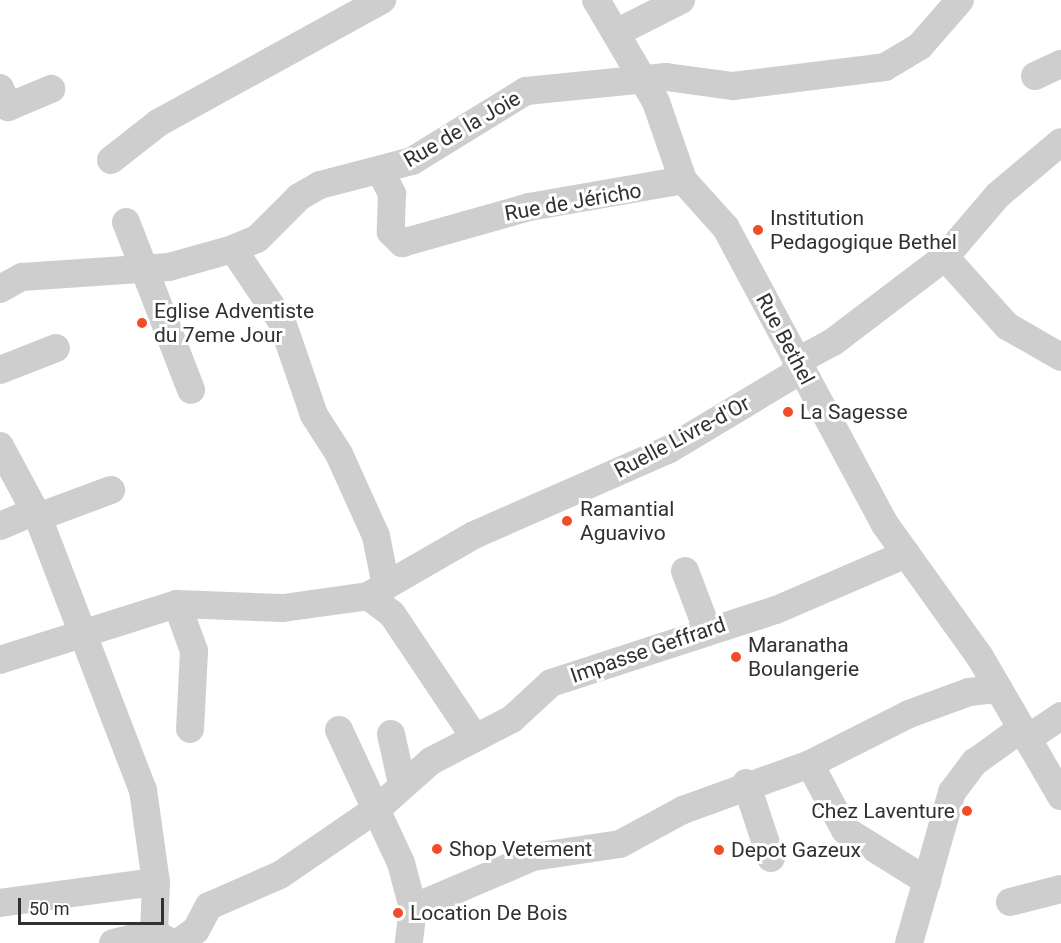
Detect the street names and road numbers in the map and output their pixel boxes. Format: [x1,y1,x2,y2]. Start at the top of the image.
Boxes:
street label: Rue de la Joie [399,85,525,173]
street label: Rue de Jéricho [503,178,643,226]
street label: Rue Bethel [750,289,820,389]
street label: Ruelle Livre-d'Or [610,391,754,483]
street label: Impasse Geffrard [567,612,729,688]

